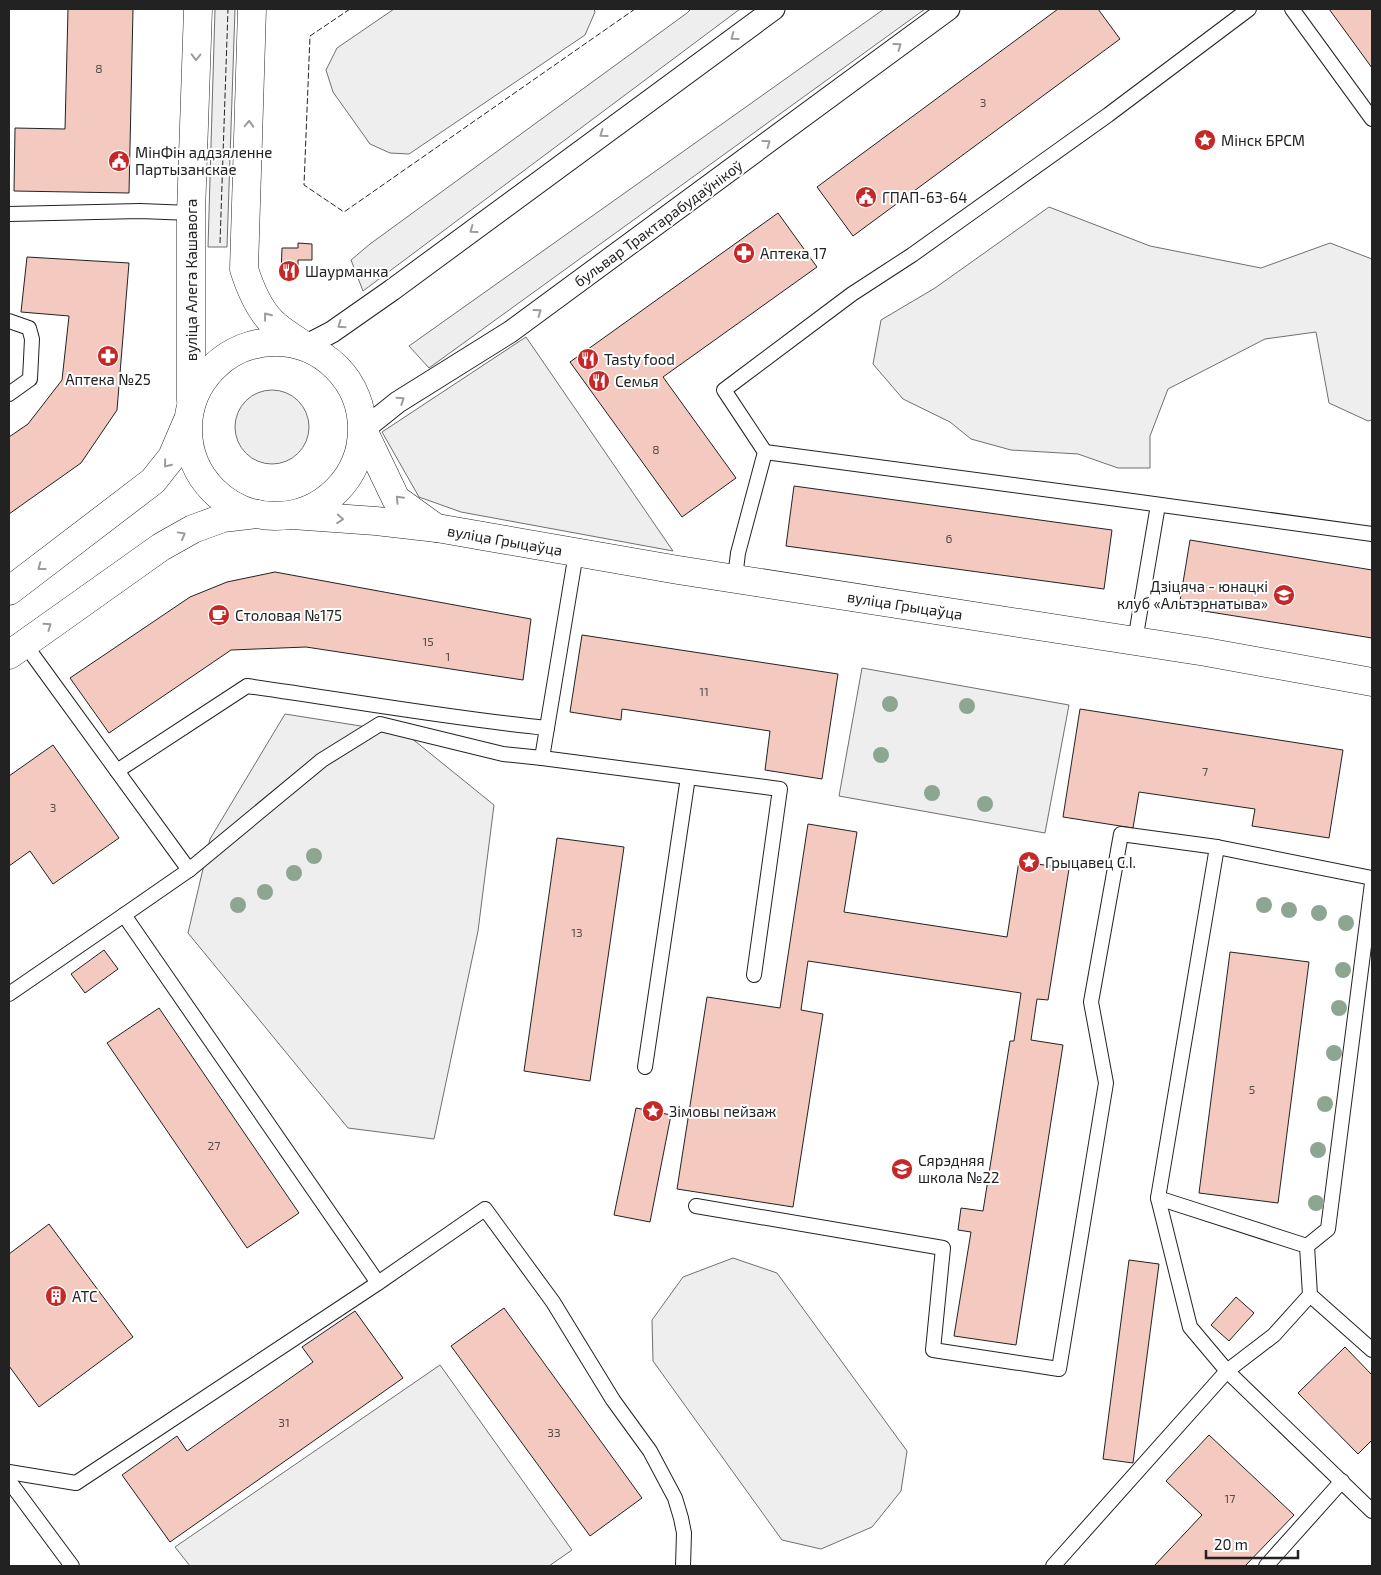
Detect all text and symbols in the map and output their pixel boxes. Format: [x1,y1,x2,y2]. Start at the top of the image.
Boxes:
one-way arrow [731,31,740,41]
one-way arrow [892,44,901,52]
one-way arrow [191,54,202,62]
house number: 8 [95,61,103,75]
house number: 3 [980,95,986,109]
one-way arrow [244,120,254,128]
one-way arrow [600,127,609,137]
place icon: Мінск БРСМ [1193,128,1217,152]
place label: Мінск БРСМ [1221,131,1305,149]
one-way arrow [761,140,771,149]
place label: МінФін аддзяленне Партызанскае [135,143,272,178]
public building icon: МінФін аддзяленне Партызанскае [107,149,131,173]
street label: бульвар Трактарабудаўнікоў [570,156,746,291]
public building icon: ГПАП-63-64 [854,185,878,209]
place label: ГПАП-63-64 [882,188,967,206]
street label: вуліца Алега Кашавога [182,199,201,361]
one-way arrow [469,224,479,233]
pharmacy icon: Аптека 17 [732,241,756,265]
place label: Аптека 17 [760,244,827,262]
restaurant icon: Шаурманка [277,259,301,283]
place label: Шаурманка [305,262,389,281]
one-way arrow [532,309,541,318]
one-way arrow [265,313,273,322]
one-way arrow [337,319,347,328]
pharmacy icon: Аптека №25 [96,344,120,368]
restaurant icon: Tasty food [576,347,600,371]
place label: Tasty food [604,350,675,368]
restaurant icon: Семья [587,369,611,393]
place label: Аптека №25 [65,370,151,388]
place label: Семья [615,372,659,390]
one-way arrow [395,397,405,406]
house number: 8 [652,442,660,456]
one-way arrow [164,458,172,467]
one-way arrow [396,496,405,505]
one-way arrow [336,513,344,524]
street label: вуліца Грыцаўца [446,521,564,560]
one-way arrow [177,531,186,541]
house number: 6 [946,531,953,545]
one-way arrow [38,561,47,569]
place label: Дзіцяча - юнацкі клуб «Альтэрнатыва» [1117,577,1268,613]
school or university icon: Дзіцяча - юнацкі клуб «Альтэрнатыва» [1272,583,1296,607]
street label: вуліца Грыцаўца [846,587,964,624]
cafe icon: Столовая №175 [207,603,231,627]
place label: Столовая №175 [235,606,342,624]
one-way arrow [42,623,52,632]
house number: 15 [422,634,434,648]
house number: 1 [446,649,450,663]
house number: 11 [699,684,709,698]
house number: 7 [1202,764,1208,778]
house number: 3 [50,800,56,814]
place icon: Грыцавец С.І. [1017,850,1041,874]
place label: Грыцавец С.І. [1045,853,1136,871]
house number: 13 [571,925,583,939]
house number: 5 [1249,1082,1255,1096]
place icon: Зімовы пейзаж [641,1099,665,1123]
place label: Зімовы пейзаж [669,1102,776,1120]
house number: 27 [208,1138,220,1152]
place label: Сярэдняя школа №22 [918,1151,999,1186]
school or university icon: Сярэдняя школа №22 [890,1157,914,1181]
building icon: АТС [44,1284,68,1308]
place label: АТС [72,1287,98,1305]
house number: 31 [278,1415,290,1429]
house number: 33 [547,1425,561,1439]
house number: 17 [1225,1491,1235,1505]
scale bar [1206,1528,1298,1560]
text: 20 m [1214,1535,1248,1553]

